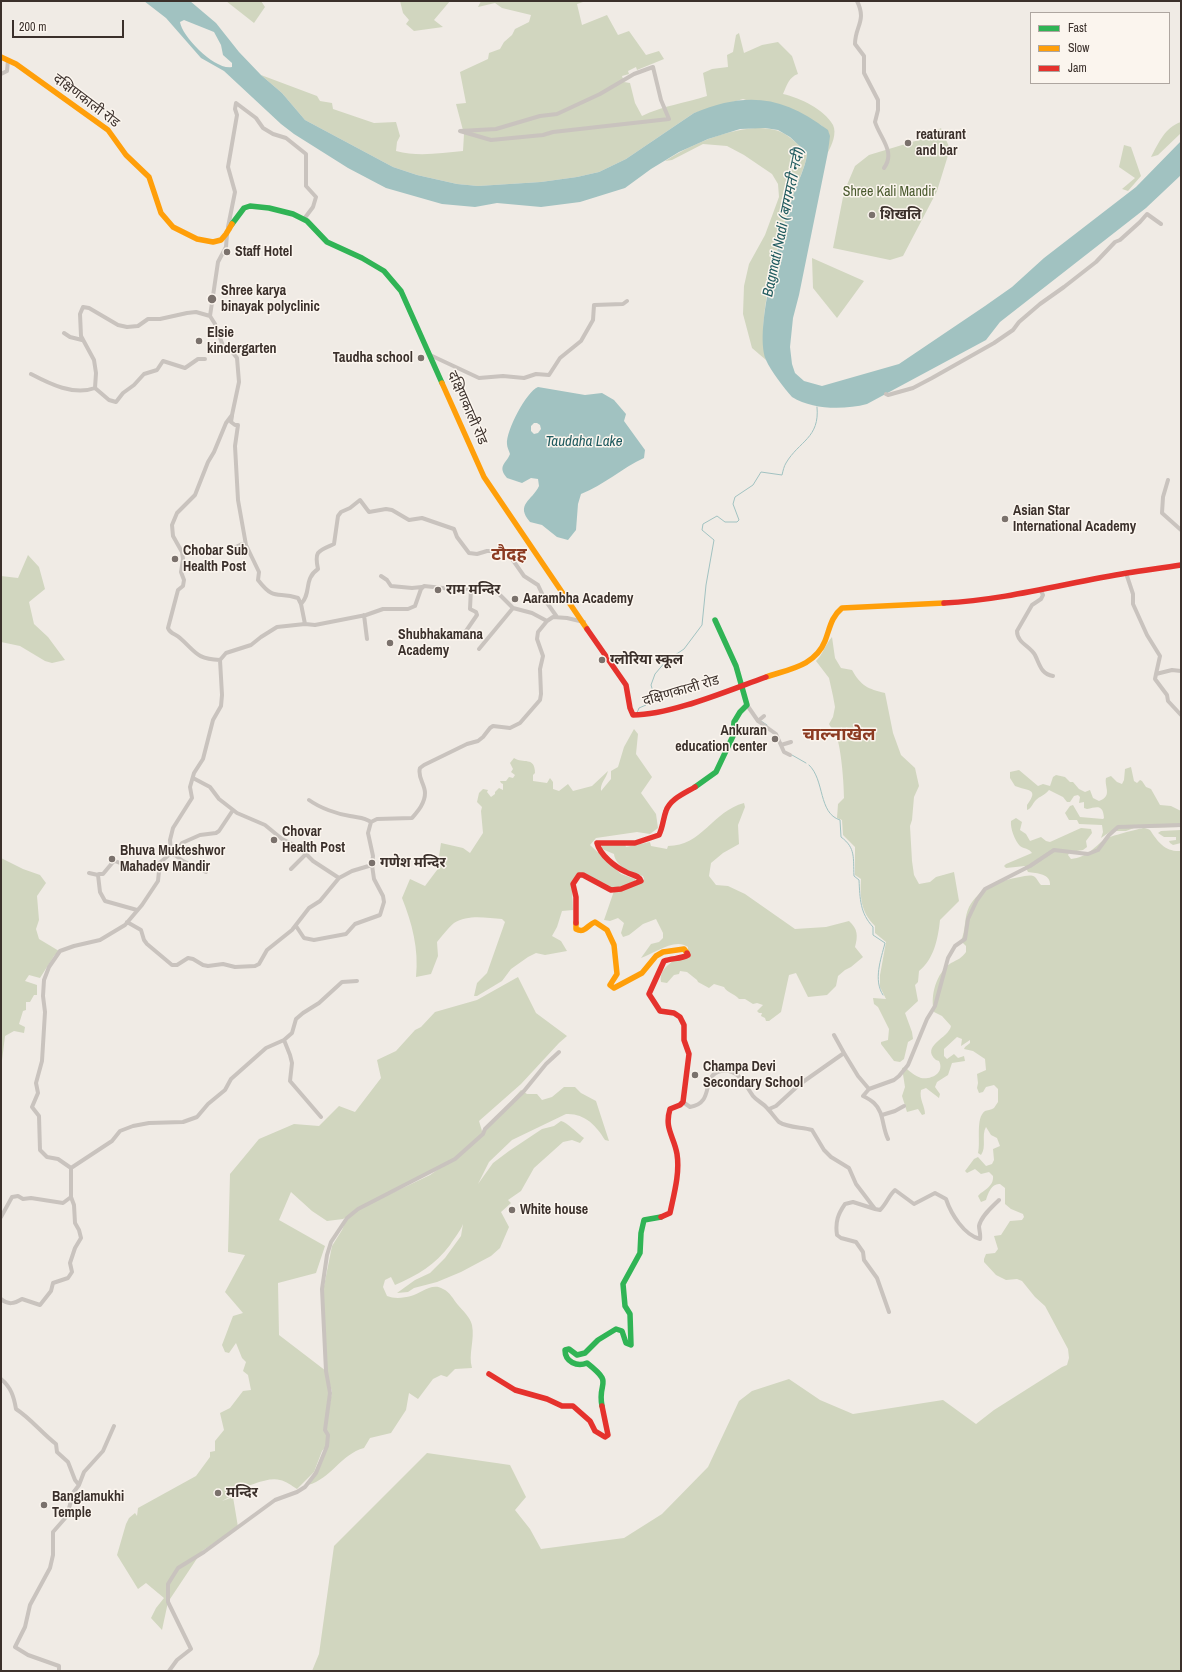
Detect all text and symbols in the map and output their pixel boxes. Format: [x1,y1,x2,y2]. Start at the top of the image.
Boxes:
scale bar [14,12,126,38]
legend [1030,12,1170,84]
text: 200 m [19,19,46,35]
text: Fast [1068,20,1087,36]
text: Slow [1068,40,1089,56]
text: Jam [1068,60,1087,76]
street label: दक्षिणकाली रोड [49,71,123,131]
place label: reaturant and bar [916,127,966,160]
marker: reaturant and bar [903,138,913,148]
water label: Bagmati Nadi (बागमती नदी) [759,145,809,299]
park label: Shree Kali Mandir [843,184,935,200]
place label: शिखलि [880,207,921,223]
marker: शिखलि [867,210,877,220]
place label: Staff Hotel [235,244,292,260]
marker: Staff Hotel [222,247,232,257]
place label: Shree karya binayak polyclinic [221,283,320,316]
marker: Shree karya binayak polyclinic [206,293,218,305]
place label: Elsie kindergarten [207,325,277,358]
marker: Elsie kindergarten [194,336,204,346]
place label: Taudha school [333,350,413,366]
marker: Taudha school [416,353,426,363]
street label: दक्षिणकाली रोड [443,369,491,447]
water label: Taudaha Lake [546,433,622,451]
place label: Asian Star International Academy [1013,503,1136,536]
marker: Asian Star International Academy [1000,514,1010,524]
place label: Chobar Sub Health Post [183,543,248,576]
district label: टौदह [491,544,527,566]
marker: Chobar Sub Health Post [170,554,180,564]
place label: राम मन्दिर [446,582,500,598]
marker: राम मन्दिर [433,585,443,595]
place label: Aarambha Academy [523,591,633,607]
marker: Aarambha Academy [510,594,520,604]
place label: Shubhakamana Academy [398,627,483,660]
marker: Shubhakamana Academy [385,638,395,648]
place label: ग्लोरिया स्कूल [610,652,683,668]
marker: ग्लोरिया स्कूल [597,655,607,665]
street label: दक्षिणकाली रोड [641,672,721,710]
place label: Ankuran education center [675,723,767,756]
district label: चाल्नाखेल [802,724,876,746]
marker: Ankuran education center [770,734,780,744]
place label: Chovar Health Post [282,824,345,856]
marker: Chovar Health Post [269,835,279,845]
place label: Bhuva Mukteshwor Mahadev Mandir [120,843,225,876]
marker: Bhuva Mukteshwor Mahadev Mandir [107,854,117,864]
place label: गणेश मन्दिर [380,855,446,871]
marker: गणेश मन्दिर [367,858,377,868]
place label: Champa Devi Secondary School [703,1059,803,1092]
marker: Champa Devi Secondary School [690,1070,700,1080]
place label: White house [520,1202,588,1218]
marker: White house [507,1205,517,1215]
place label: मन्दिर [226,1485,258,1501]
marker: मन्दिर [213,1488,223,1498]
place label: Banglamukhi Temple [52,1489,124,1522]
marker: Banglamukhi Temple [39,1500,49,1510]

